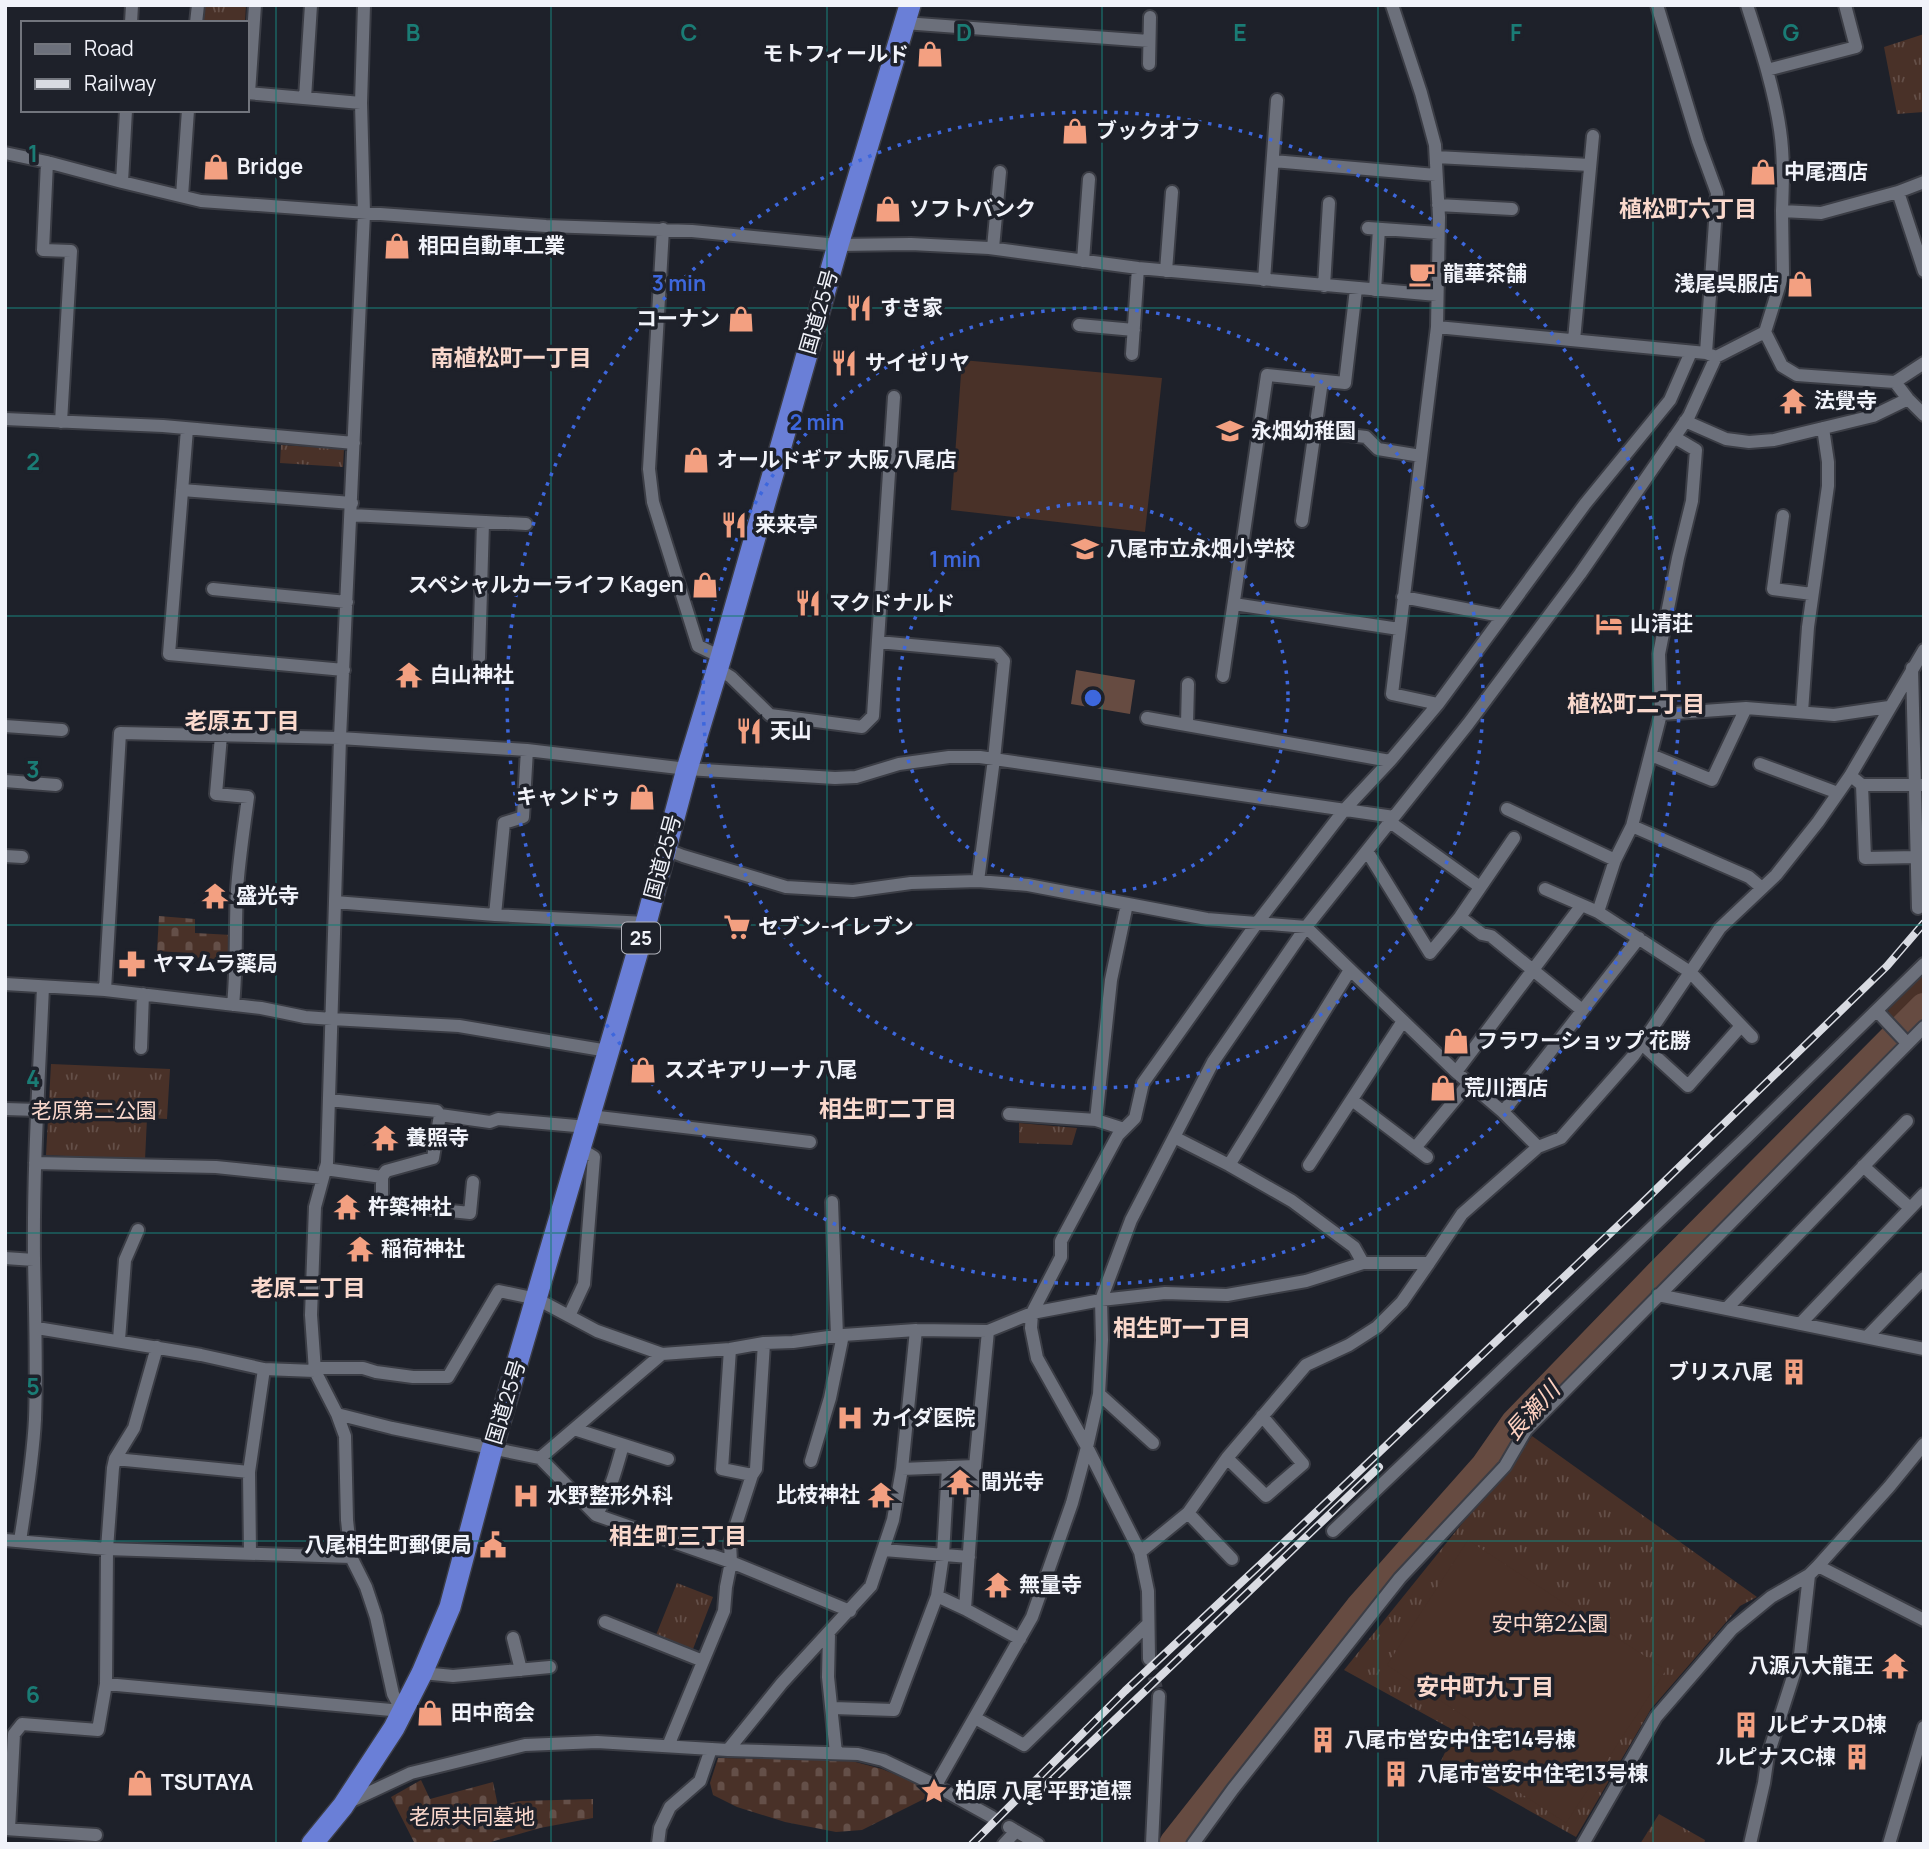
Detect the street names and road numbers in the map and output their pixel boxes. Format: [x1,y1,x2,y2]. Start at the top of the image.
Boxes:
street label: 国道25号 [793,266,844,357]
street label: 国道25号 [637,811,687,902]
road number: 25 [622,922,660,954]
street label: 国道25号 [479,1356,531,1447]

